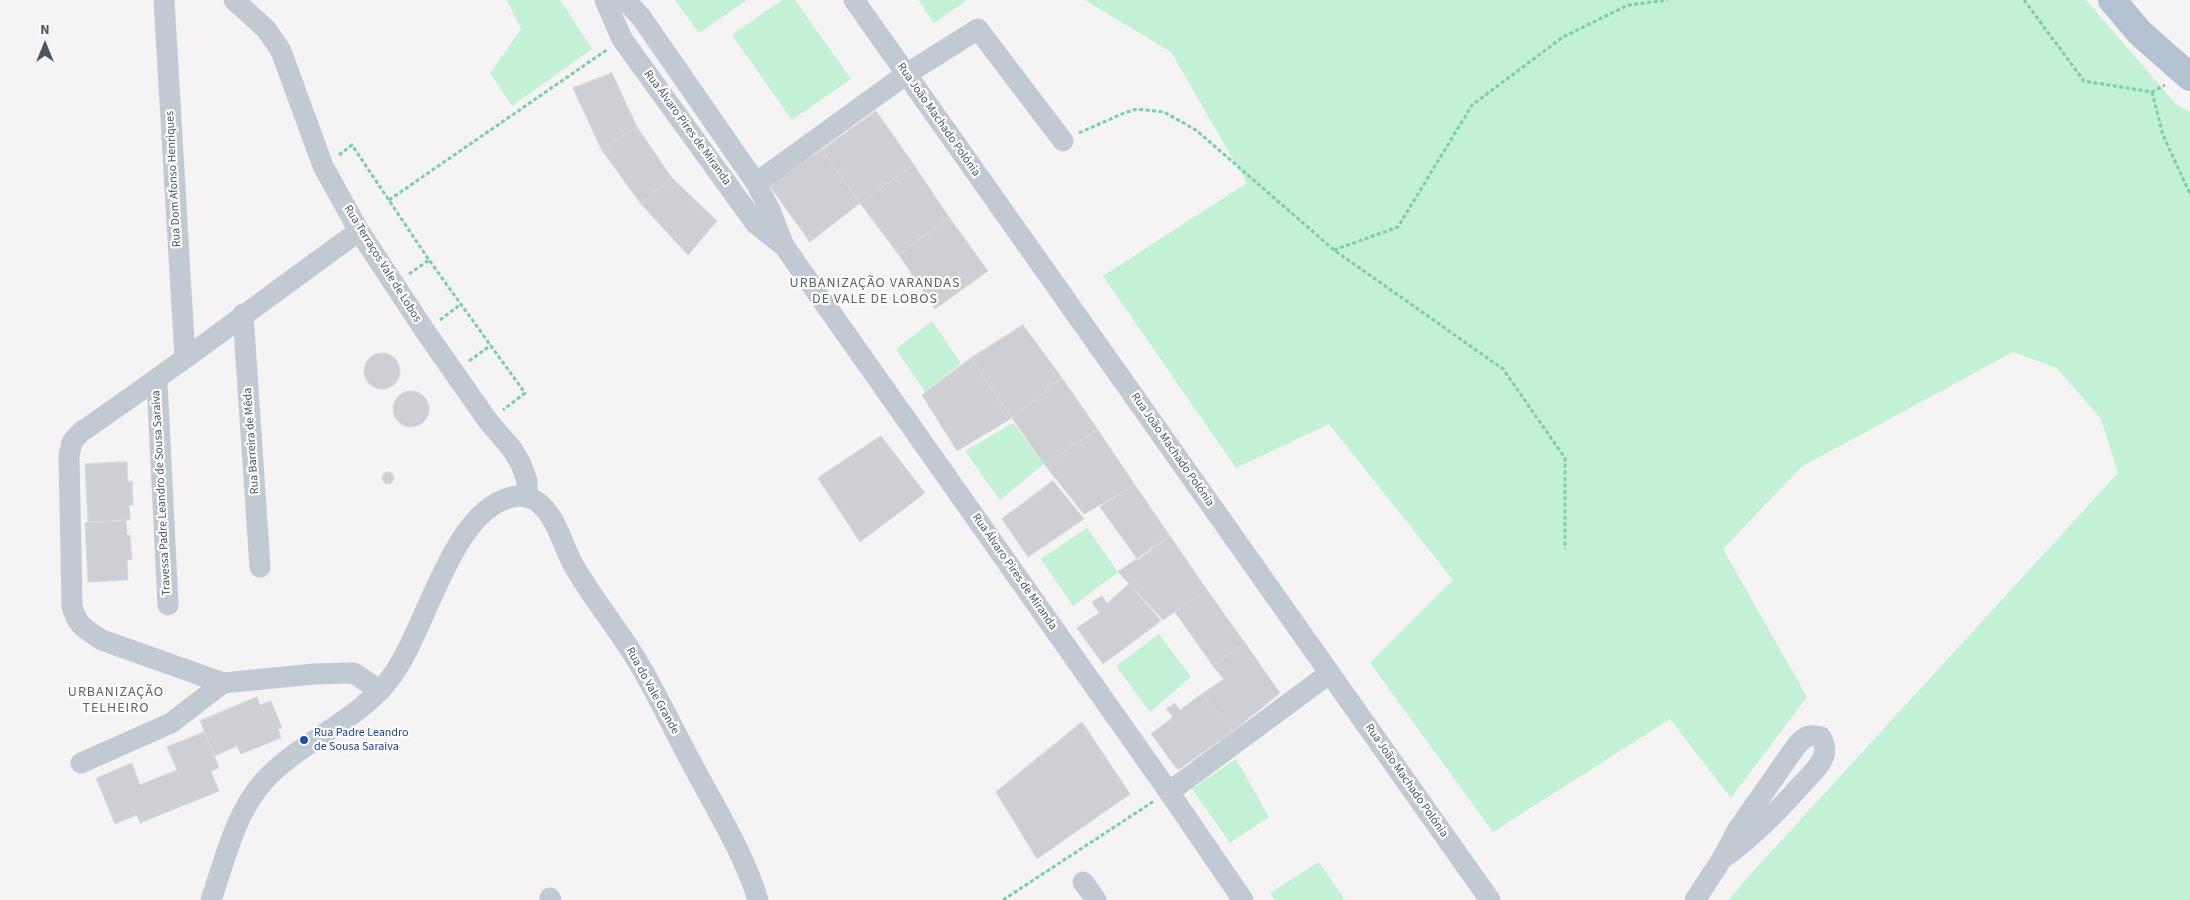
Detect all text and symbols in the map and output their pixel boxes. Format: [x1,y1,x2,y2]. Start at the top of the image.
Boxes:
north arrow [20,20,70,70]
text: N [40,20,50,40]
street label: Rua João Machado Polónia [893,60,983,180]
street label: Rua Álvaro Pires de Miranda [640,68,734,188]
street label: Rua Dom Afonso Henriques [163,110,185,248]
street label: Rua Terraços Vale de Lobos [340,203,424,325]
district label: URBANIZAÇÃO VARANDAS DE VALE DE LOBOS [787,276,963,308]
street label: Rua Barreira de Mêda [241,387,263,495]
street label: Travessa Padre Leandro de Sousa Saraiva [149,390,175,596]
street label: Rua João Machado Polónia [1127,390,1217,510]
street label: Rua Álvaro Pires de Miranda [968,511,1060,633]
street label: Rua do Vale Grande [622,645,682,737]
district label: URBANIZAÇÃO TELHEIRO [66,685,166,718]
street label: Rua João Machado Polónia [1361,721,1451,841]
place label: Rua Padre Leandro de Sousa Saraiva [314,726,408,754]
marker: Rua Padre Leandro de Sousa Saraiva [298,734,310,746]

